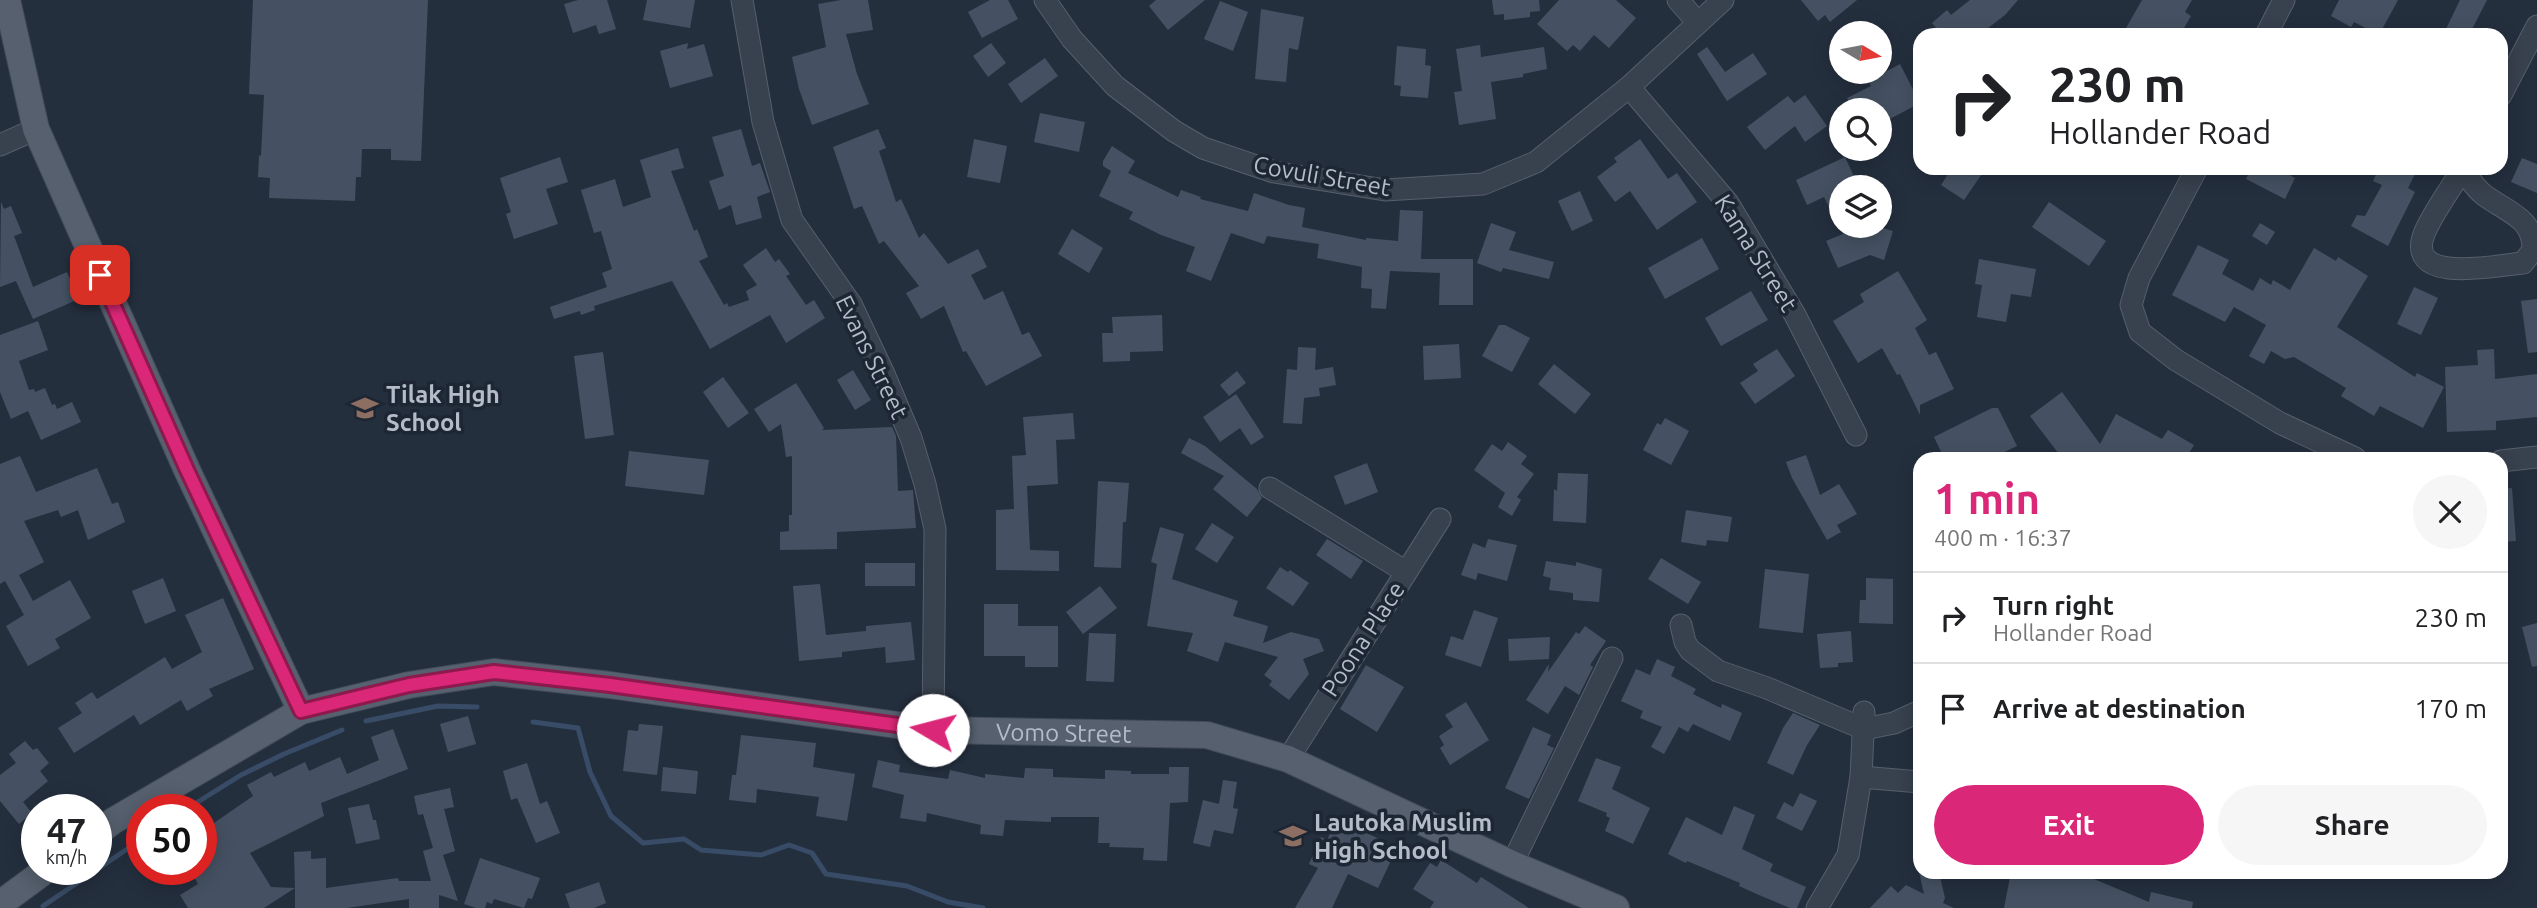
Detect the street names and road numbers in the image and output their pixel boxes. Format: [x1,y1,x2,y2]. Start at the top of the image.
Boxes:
street label: Covuli Street [1251,151,1393,201]
street label: Kama Street [1709,190,1803,317]
street label: Evans Street [831,291,914,424]
street label: Poona Place [1316,577,1410,701]
street label: Vomo Street [996,718,1133,747]

